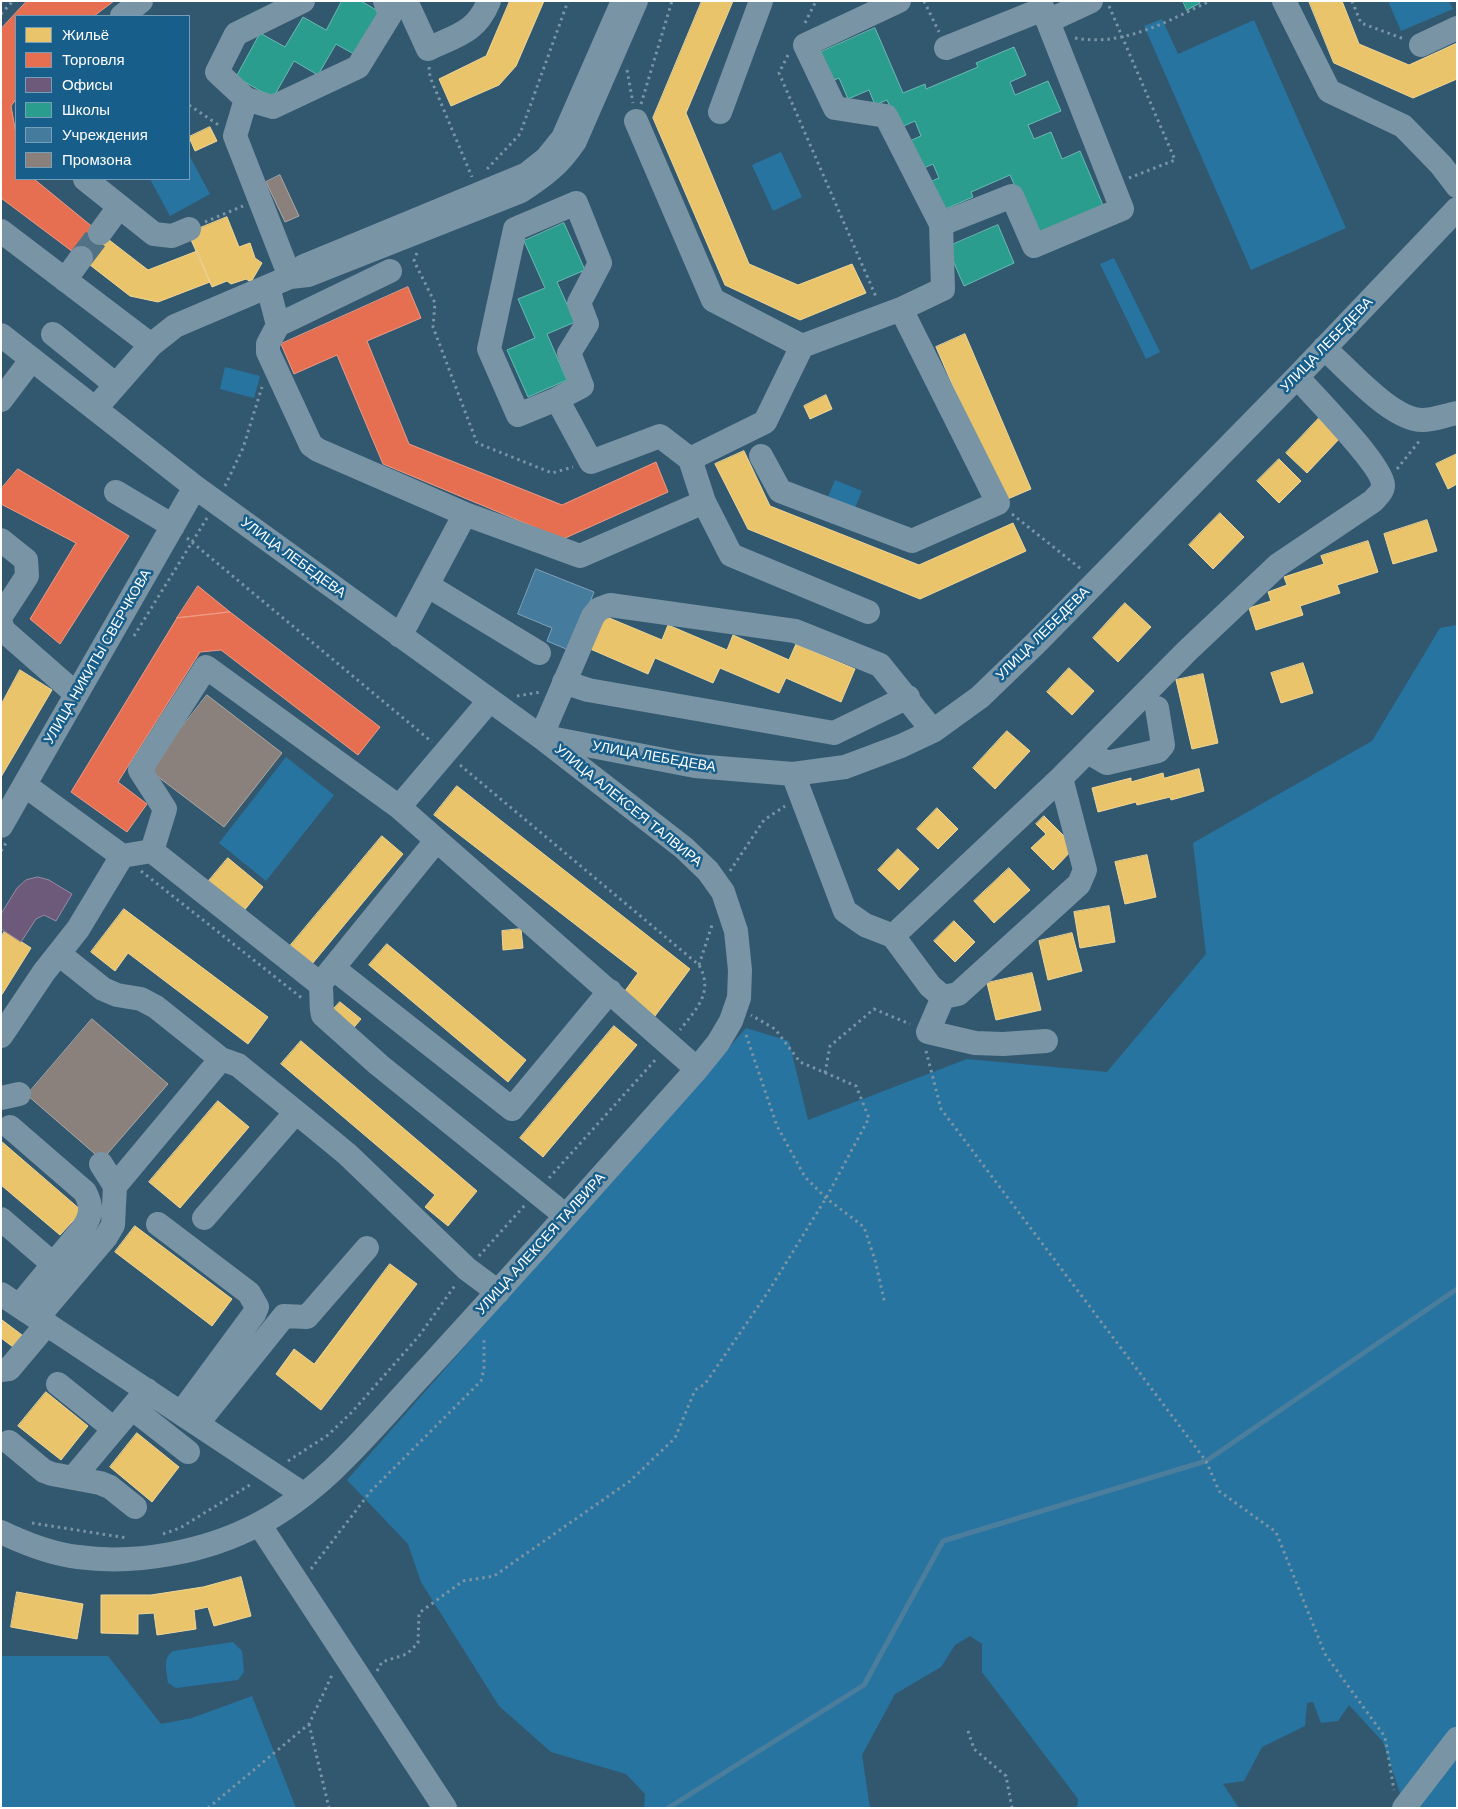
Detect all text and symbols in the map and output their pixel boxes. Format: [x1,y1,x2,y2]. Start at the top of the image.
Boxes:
legend [15,15,190,180]
text: Жильё [62,26,109,43]
text: Торговля [62,51,125,68]
text: Офисы [62,76,113,93]
text: Школы [62,101,110,118]
text: Учреждения [62,126,148,143]
text: Промзона [62,151,131,168]
street label: УЛИЦА ЛЕБЕДЕВА [1277,294,1377,396]
street label: УЛИЦА ЛЕБЕДЕВА [237,514,349,602]
street label: УЛИЦА НИКИТЫ СВЕРЧКОВА [41,567,155,747]
street label: УЛИЦА ЛЕБЕДЕВА [993,584,1093,684]
street label: УЛИЦА ЛЕБЕДЕВА [591,738,717,776]
street label: УЛИЦА АЛЕКСЕЯ ТАЛВИРА [551,741,705,871]
street label: УЛИЦА АЛЕКСЕЯ ТАЛВИРА [473,1170,609,1318]

